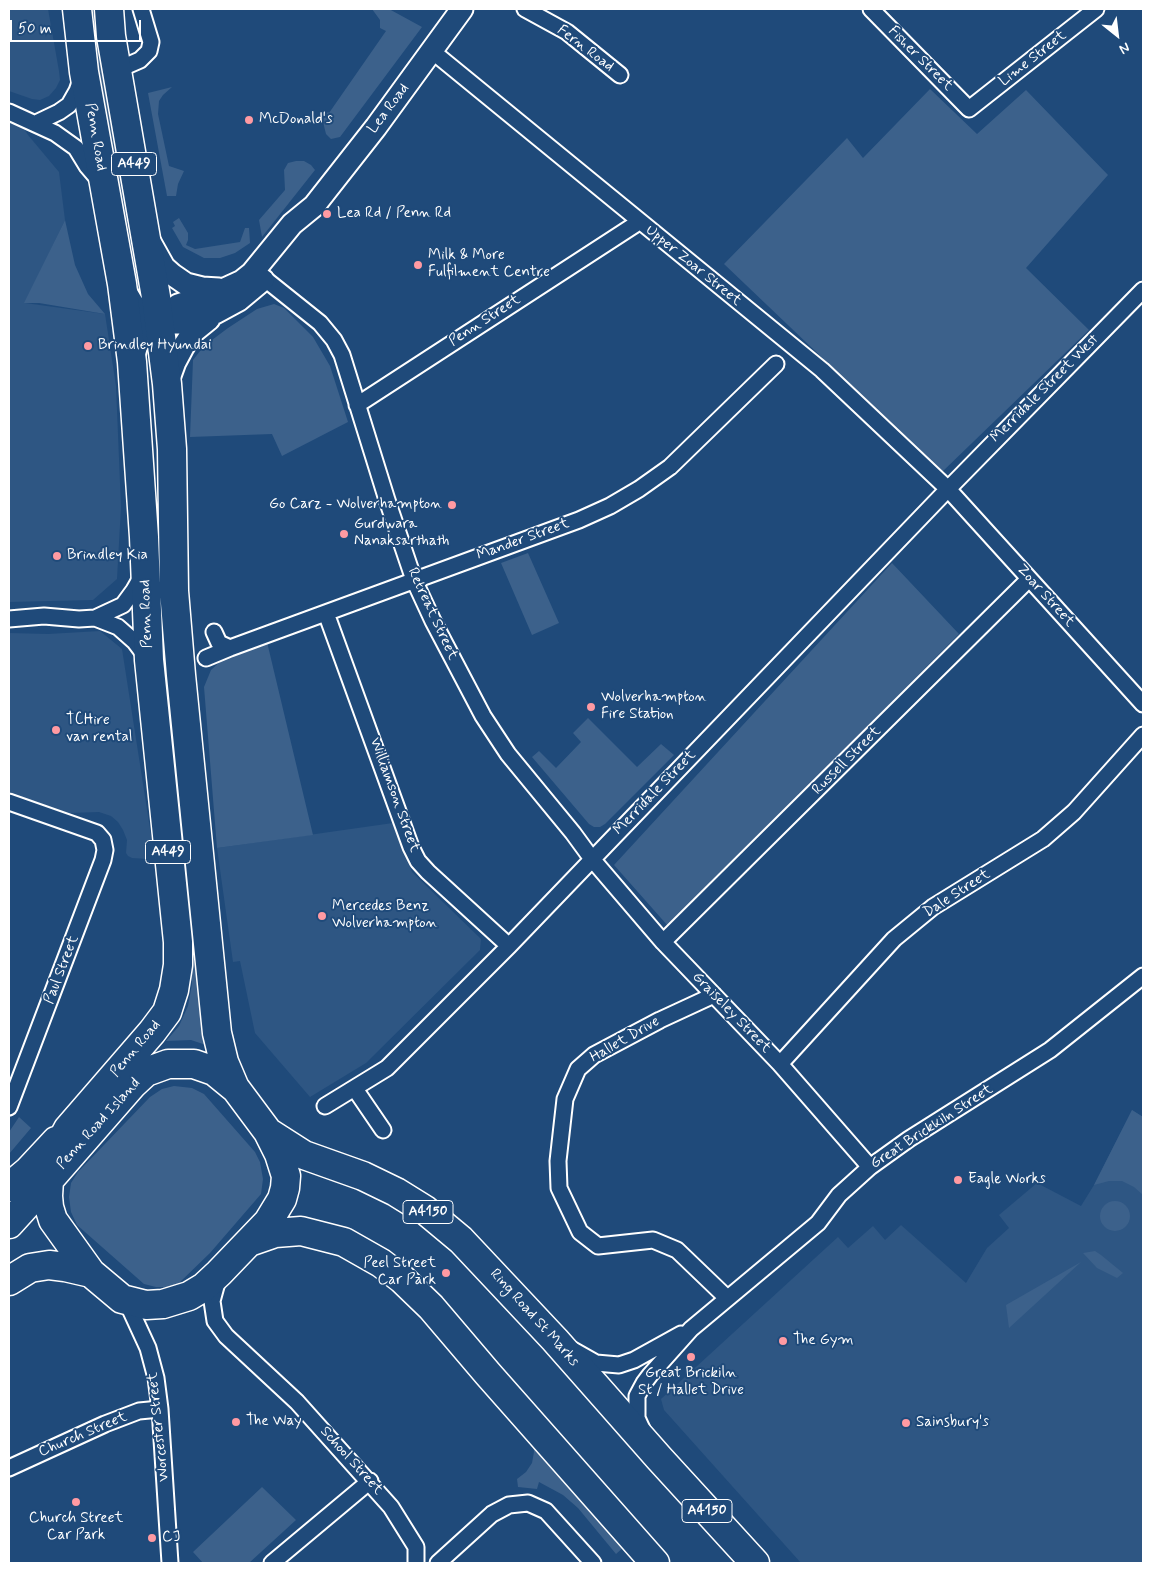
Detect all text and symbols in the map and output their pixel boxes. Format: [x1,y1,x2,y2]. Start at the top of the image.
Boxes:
scale bar [12,10,144,42]
north arrow [1092,10,1142,60]
text: 50 m [18,19,52,39]
street label: Fern Road [553,22,617,76]
street label: Fisher Street [884,23,956,95]
street label: Lime Street [996,27,1070,91]
text: N [1116,38,1133,58]
street label: Lea Road [364,80,414,138]
street label: Penn Road [80,102,110,172]
place label: McDonald's [259,111,333,129]
marker: McDonald's [243,114,255,126]
road number: A449 [112,152,156,175]
place label: Lea Rd / Penn Rd [337,205,451,223]
marker: Lea Rd / Penn Rd [321,208,333,220]
street label: Upper Zoar Street [641,222,745,310]
place label: Milk & More Fulfilment Centre [428,247,550,282]
marker: Milk & More Fulfilment Centre [412,259,424,271]
street label: Penn Street [446,291,524,351]
street label: Merridale Street West [987,331,1103,447]
place label: Brindley Hyundai [98,337,212,355]
marker: Brindley Hyundai [82,340,94,352]
place label: Go Carz - Wolverhampton [269,496,442,514]
marker: Go Carz - Wolverhampton [446,499,458,511]
street label: Mander Street [474,515,572,565]
place label: Gurdwara Nanaksarthath [354,516,449,551]
marker: Gurdwara Nanaksarthath [338,528,350,540]
place label: Brindley Kia [67,547,148,565]
marker: Brindley Kia [51,550,63,562]
street label: Zoar Street [1012,561,1078,631]
street label: Retreat Street [403,565,461,663]
street label: Penn Road [137,579,157,649]
place label: Wolverhampton Fire Station [601,689,707,724]
marker: Wolverhampton Fire Station [585,701,597,713]
place label: TCHire van rental [66,712,133,747]
street label: Russell Street [809,723,885,799]
marker: TCHire van rental [50,724,62,736]
street label: Williamson Street [365,735,423,855]
street label: Merridale Street [610,747,700,839]
road number: A449 [146,840,190,864]
street label: Dale Street [920,866,994,922]
place label: Mercedes Benz Wolverhampton [332,898,438,933]
marker: Mercedes Benz Wolverhampton [316,910,328,922]
street label: Paul Street [41,933,83,1007]
street label: Graiseley Street [688,969,774,1057]
street label: Hallet Drive [587,1013,663,1067]
street label: Penn Road [107,1017,165,1081]
street label: Penn Road Island [53,1075,145,1173]
street label: Great Brickkiln Street [867,1081,997,1173]
place label: Eagle Works [968,1171,1046,1189]
marker: Eagle Works [952,1174,964,1186]
road number: A4150 [403,1200,453,1224]
place label: Peel Street Car Park [364,1255,436,1290]
street label: Ring Road St Marks [485,1265,583,1371]
marker: Peel Street Car Park [440,1267,452,1279]
place label: The Gym [793,1332,854,1350]
marker: The Gym [777,1335,789,1347]
marker: Great Brickiln St / Hallet Drive [685,1351,697,1363]
place label: Great Brickiln St / Hallet Drive [638,1365,744,1400]
street label: Worcester Street [144,1371,174,1483]
street label: Church Street [36,1408,130,1462]
place label: The Way [246,1413,302,1431]
place label: Sainsbury's [916,1414,989,1432]
marker: The Way [230,1416,242,1428]
marker: Sainsbury's [900,1417,912,1429]
street label: School Street [316,1423,386,1499]
marker: Church Street Car Park [70,1496,82,1508]
road number: A4150 [682,1500,732,1522]
place label: Church Street Car Park [29,1510,123,1545]
place label: CJ [162,1529,180,1547]
marker: CJ [146,1532,158,1544]

